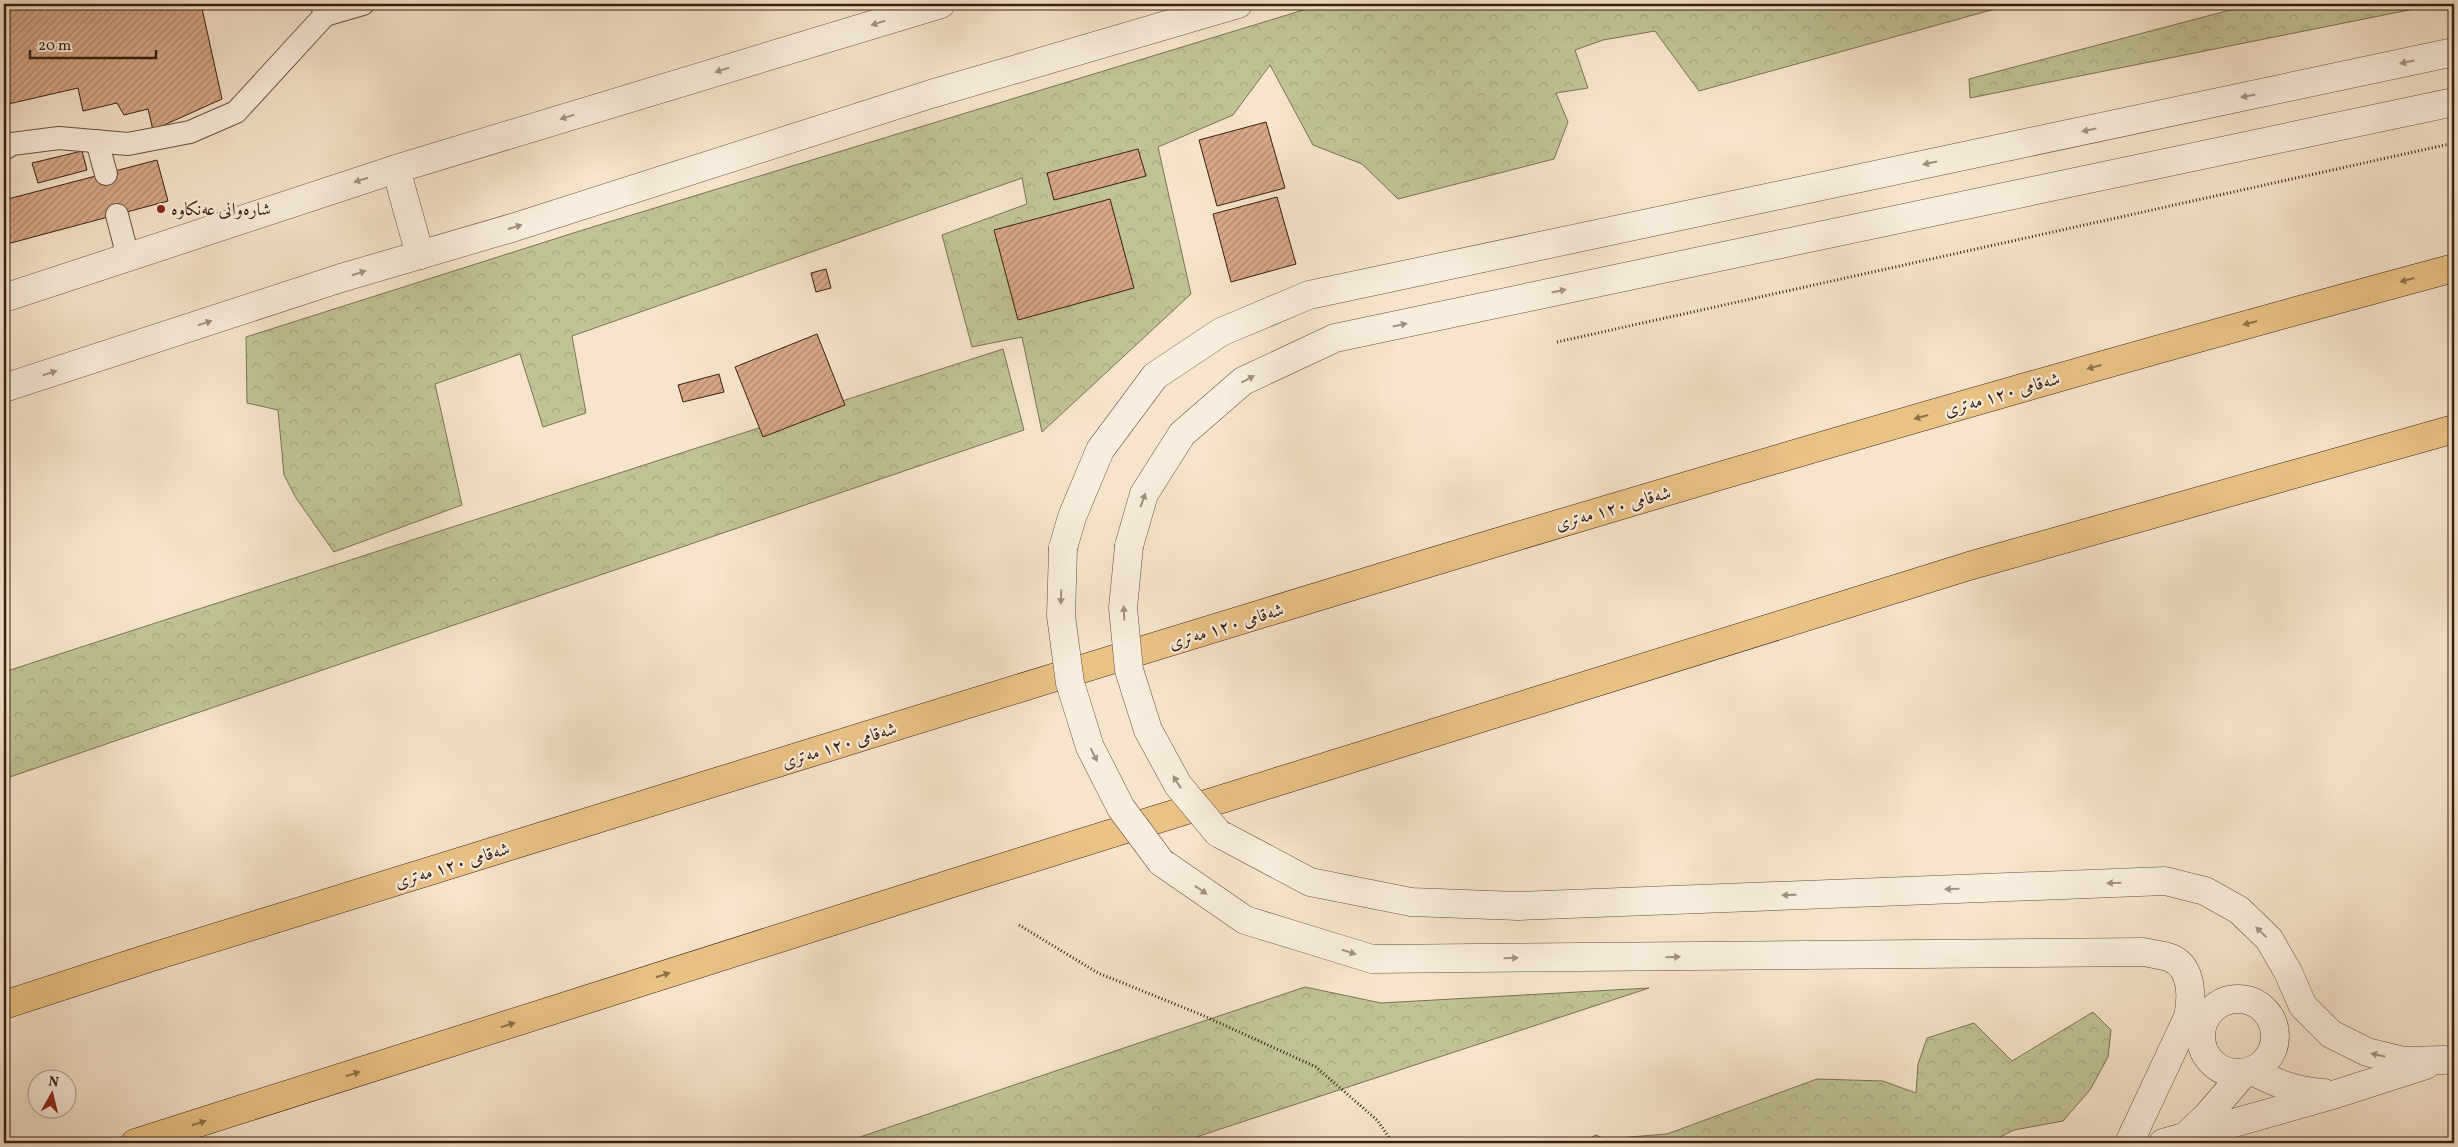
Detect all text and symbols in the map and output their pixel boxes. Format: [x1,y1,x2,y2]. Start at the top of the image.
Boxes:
one-way arrow [870,19,885,27]
scale bar [30,28,156,60]
text: 20 m [38,36,71,57]
one-way arrow [2398,59,2414,67]
one-way arrow [715,67,730,74]
one-way arrow [2240,92,2255,100]
one-way arrow [559,114,574,121]
one-way arrow [2081,126,2096,134]
one-way arrow [1921,160,1937,168]
one-way arrow [353,176,368,184]
place label: شارەوانی عەنکاوە [171,198,271,223]
marker: شارەوانی عەنکاوە [155,203,167,215]
one-way arrow [508,222,523,230]
one-way arrow [352,268,367,276]
one-way arrow [2400,277,2415,285]
one-way arrow [1551,287,1566,295]
one-way arrow [197,318,212,326]
one-way arrow [2243,319,2258,327]
one-way arrow [1392,320,1408,328]
one-way arrow [2086,363,2101,371]
street label: شەقامی ١٢٠ مەتری [1942,367,2063,424]
one-way arrow [43,369,58,377]
one-way arrow [1240,375,1255,383]
one-way arrow [1914,414,1929,422]
street label: شەقامی ١٢٠ مەتری [1553,481,1674,538]
one-way arrow [1139,492,1147,507]
one-way arrow [1057,589,1065,605]
street label: شەقامی ١٢٠ مەتری [1166,598,1287,657]
one-way arrow [1119,604,1127,620]
street label: شەقامی ١٢٠ مەتری [779,717,900,776]
one-way arrow [1090,748,1098,762]
one-way arrow [1172,775,1181,789]
street label: شەقامی ١٢٠ مەتری [392,837,513,896]
one-way arrow [2106,879,2122,887]
one-way arrow [1194,885,1208,895]
one-way arrow [1943,886,1959,894]
one-way arrow [1781,892,1797,900]
one-way arrow [2255,926,2267,938]
one-way arrow [1342,949,1357,957]
one-way arrow [1665,952,1681,960]
one-way arrow [1503,954,1519,962]
one-way arrow [656,971,671,979]
one-way arrow [501,1020,516,1028]
one-way arrow [2371,1051,2386,1059]
north arrow [28,1070,78,1120]
one-way arrow [346,1070,361,1077]
text: N [47,1072,60,1093]
one-way arrow [191,1119,206,1127]

